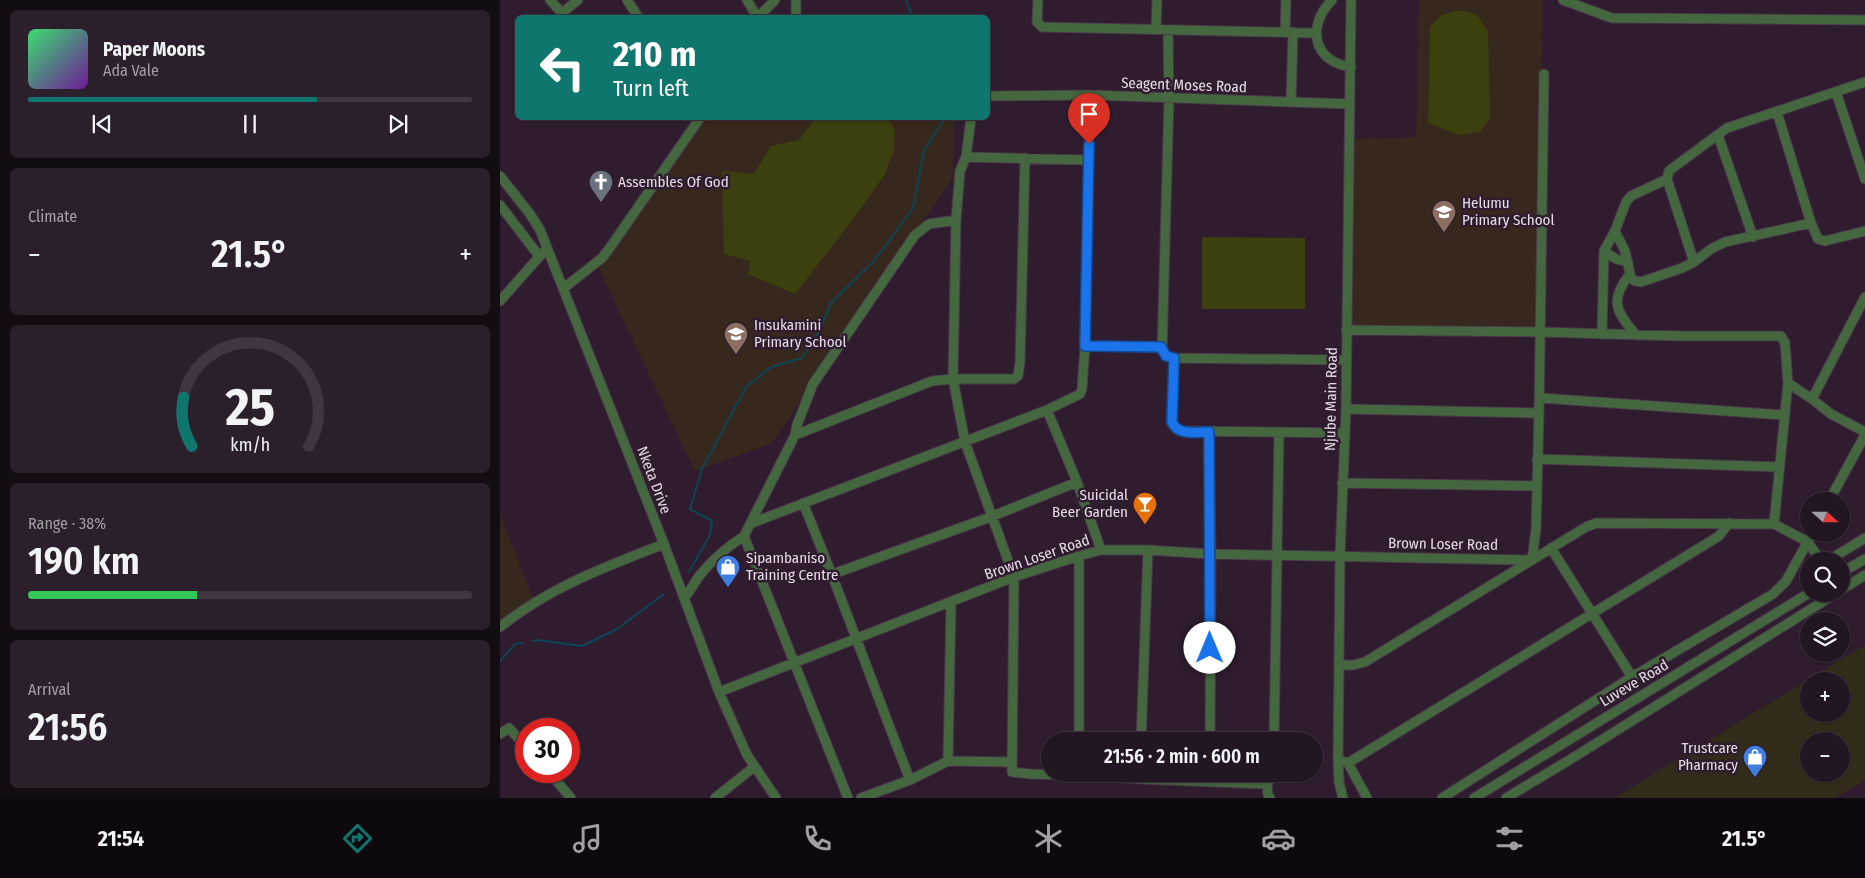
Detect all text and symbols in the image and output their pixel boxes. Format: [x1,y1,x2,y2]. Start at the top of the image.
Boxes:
text: 210 m [613,33,697,75]
icon: left [530,35,595,100]
text: Paper Moons [103,38,205,61]
text: Ada Vale [103,61,159,80]
street label: Seagent Moses Road [1121,74,1247,96]
text: Turn left [613,75,689,102]
pin [1068,93,1110,144]
icon: arrive [1075,100,1103,128]
icon: previous [88,110,116,138]
icon: pause [236,110,264,138]
icon: next [384,110,412,138]
church icon: Assembles Of God [588,169,614,203]
place label: Assembles Of God [618,173,729,191]
place label: Helumu Primary School [1462,194,1554,229]
school or university icon: Helumu Primary School [1431,199,1457,233]
text: Climate [28,207,77,226]
text: 21.5° [211,231,289,277]
text: − [28,238,41,271]
text: + [459,238,472,271]
place label: Insukamini Primary School [754,316,846,351]
school or university icon: Insukamini Primary School [723,321,749,355]
street label: Njube Main Road [1321,347,1341,451]
text: 25 [224,376,275,439]
text: km/h [230,434,270,456]
street label: Nketa Drive [633,444,675,516]
place label: Suicidal Beer Garden [1052,486,1128,521]
bar icon: Suicidal Beer Garden [1132,491,1158,525]
north arrow [1800,492,1850,542]
map controls [1800,492,1850,782]
text: Range · 38% [28,514,106,533]
street label: Brown Loser Road [982,531,1092,583]
street label: Brown Loser Road [1388,534,1498,554]
text: 190 km [28,538,140,584]
place label: Sipambaniso Training Centre [746,549,838,584]
button: search [1800,552,1850,602]
shop icon: Sipambaniso Training Centre [715,554,741,588]
button: layers [1800,612,1850,662]
position arrow [1183,621,1235,673]
street label: Luveve Road [1596,655,1672,711]
button: + [1800,672,1850,722]
text: Arrival [28,680,70,699]
text: 21:56 [28,704,107,750]
speed limit sign: 30 [515,718,580,783]
button: − [1800,732,1850,782]
place label: Trustcare Pharmacy [1678,739,1738,774]
shop icon: Trustcare Pharmacy [1742,744,1768,778]
text: 21:56 · 2 min · 600 m [1104,745,1260,768]
icon: directions [340,821,375,856]
icon: music [570,821,605,856]
icon: phone [800,821,835,856]
icon: climate [1031,821,1066,856]
icon: car [1261,821,1296,856]
icon: filters [1492,821,1527,856]
text: 21:54 [98,825,144,852]
text: 21.5° [1722,825,1767,852]

